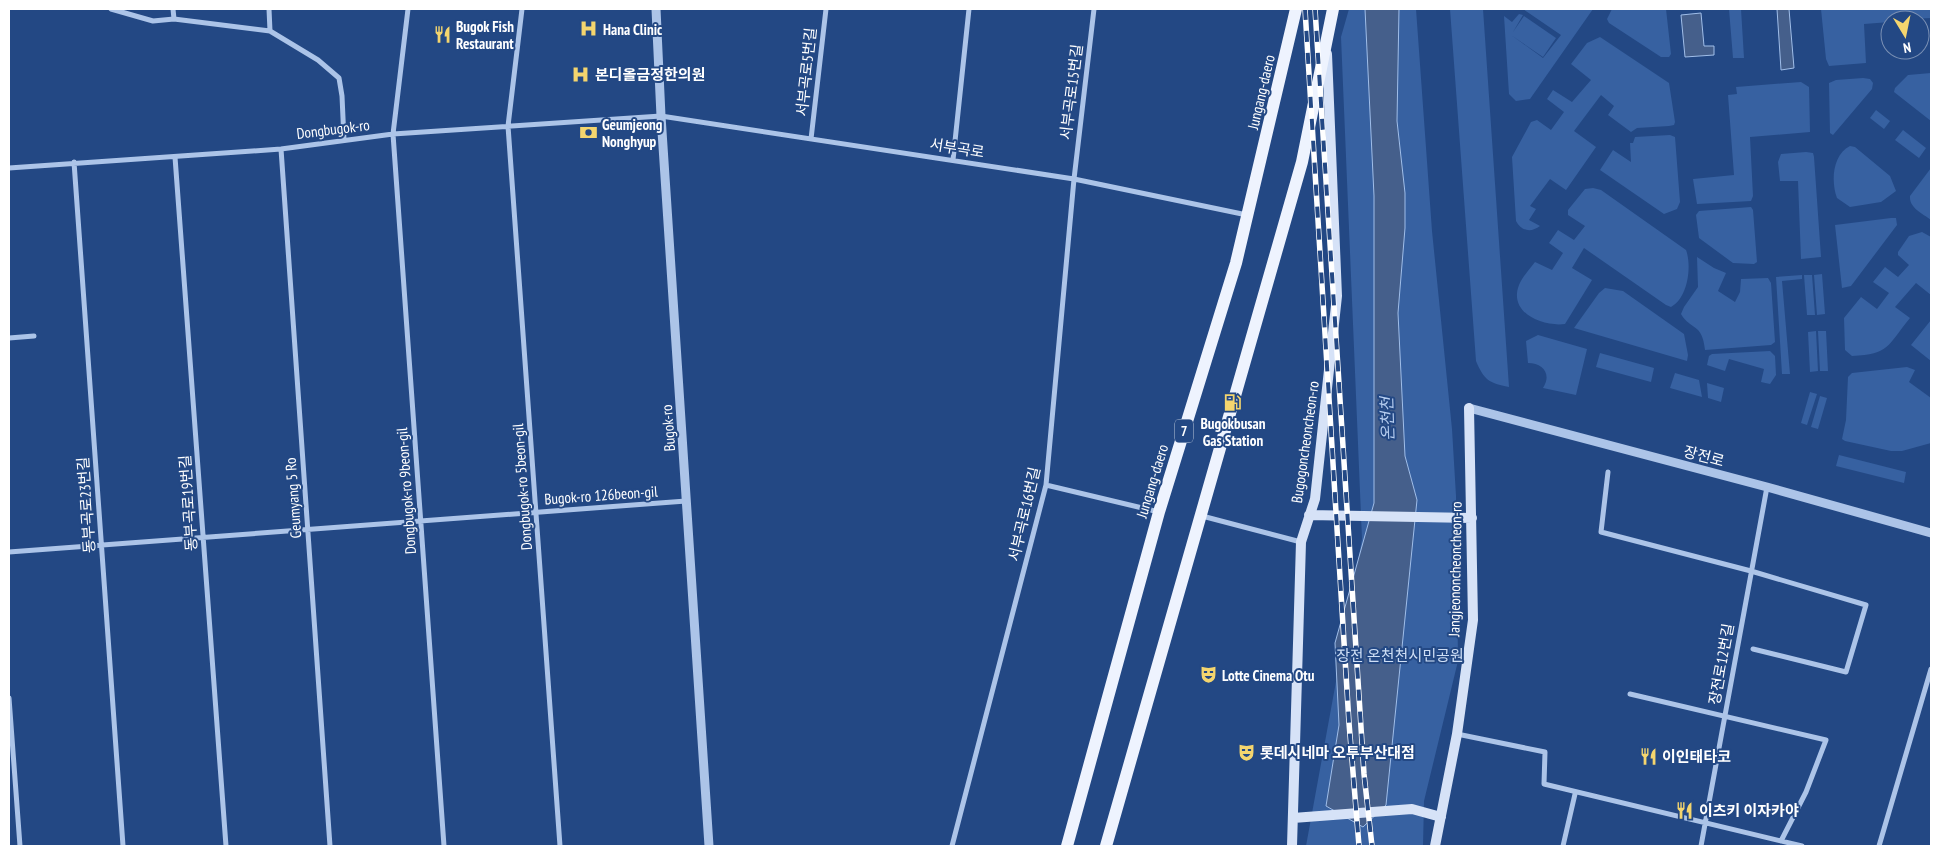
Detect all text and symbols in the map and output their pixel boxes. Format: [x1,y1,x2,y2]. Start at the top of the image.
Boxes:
north arrow [1880,10,1930,60]
place label: Bugok Fish Restaurant [456,17,514,53]
hospital icon: Hana Clinic [579,19,599,39]
place label: Hana Clinic [603,20,663,39]
restaurant icon: Bugok Fish Restaurant [432,25,452,45]
street label: 서부곡로5번길 [792,26,820,118]
text: N [1902,38,1913,57]
street label: 서부곡로15번길 [1056,43,1086,141]
street label: Jungang-daero [1243,53,1279,132]
hospital icon: 본디올금정한의원 [571,64,591,84]
place label: 본디올금정한의원 [595,65,705,84]
street label: Dongbugok-ro [295,115,371,143]
place label: Geumjeong Nonghyup [602,115,663,151]
bank icon: Geumjeong Nonghyup [578,123,598,143]
street label: 서부곡로 [928,134,986,162]
street label: Bugogoncheoncheon-ro [1287,380,1323,504]
fuel station icon: Bugokbusan Gas Station [1223,392,1243,412]
water label: 온천천 [1376,394,1398,441]
street label: Bugok-ro [657,404,679,452]
place label: Bugokbusan Gas Station [1200,414,1266,450]
road number: 7 [1175,420,1193,442]
street label: Dongbugok-ro 5beon-gil [508,423,536,551]
street label: Dongbugok-ro 9beon-gil [392,427,420,555]
street label: 장전로 [1682,441,1726,471]
street label: Jungang-daero [1132,442,1172,521]
street label: 동부곡로19번길 [175,454,201,552]
street label: 동부곡로23번길 [73,456,99,554]
street label: Geumyang 5 Ro [281,457,305,539]
street label: 서부곡로16번길 [1004,465,1044,563]
street label: Bugok-ro 126beon-gil [544,482,659,508]
street label: Jangjeononcheoncheon-ro [1444,501,1466,638]
street label: 장전로12번길 [1704,622,1738,706]
park label: 장전 온천천시민공원 [1336,646,1464,665]
theatre icon: Lotte Cinema Otu [1198,665,1218,685]
place label: Lotte Cinema Otu [1222,666,1315,685]
theatre icon: 롯데시네마 오투부산대점 [1236,742,1256,762]
place label: 롯데시네마 오투부산대점 [1260,743,1415,762]
restaurant icon: 이인태타코 [1638,746,1658,766]
place label: 이인태타코 [1662,747,1731,766]
restaurant icon: 이츠키 이자카야 [1675,800,1695,820]
place label: 이츠키 이자카야 [1699,801,1799,820]

